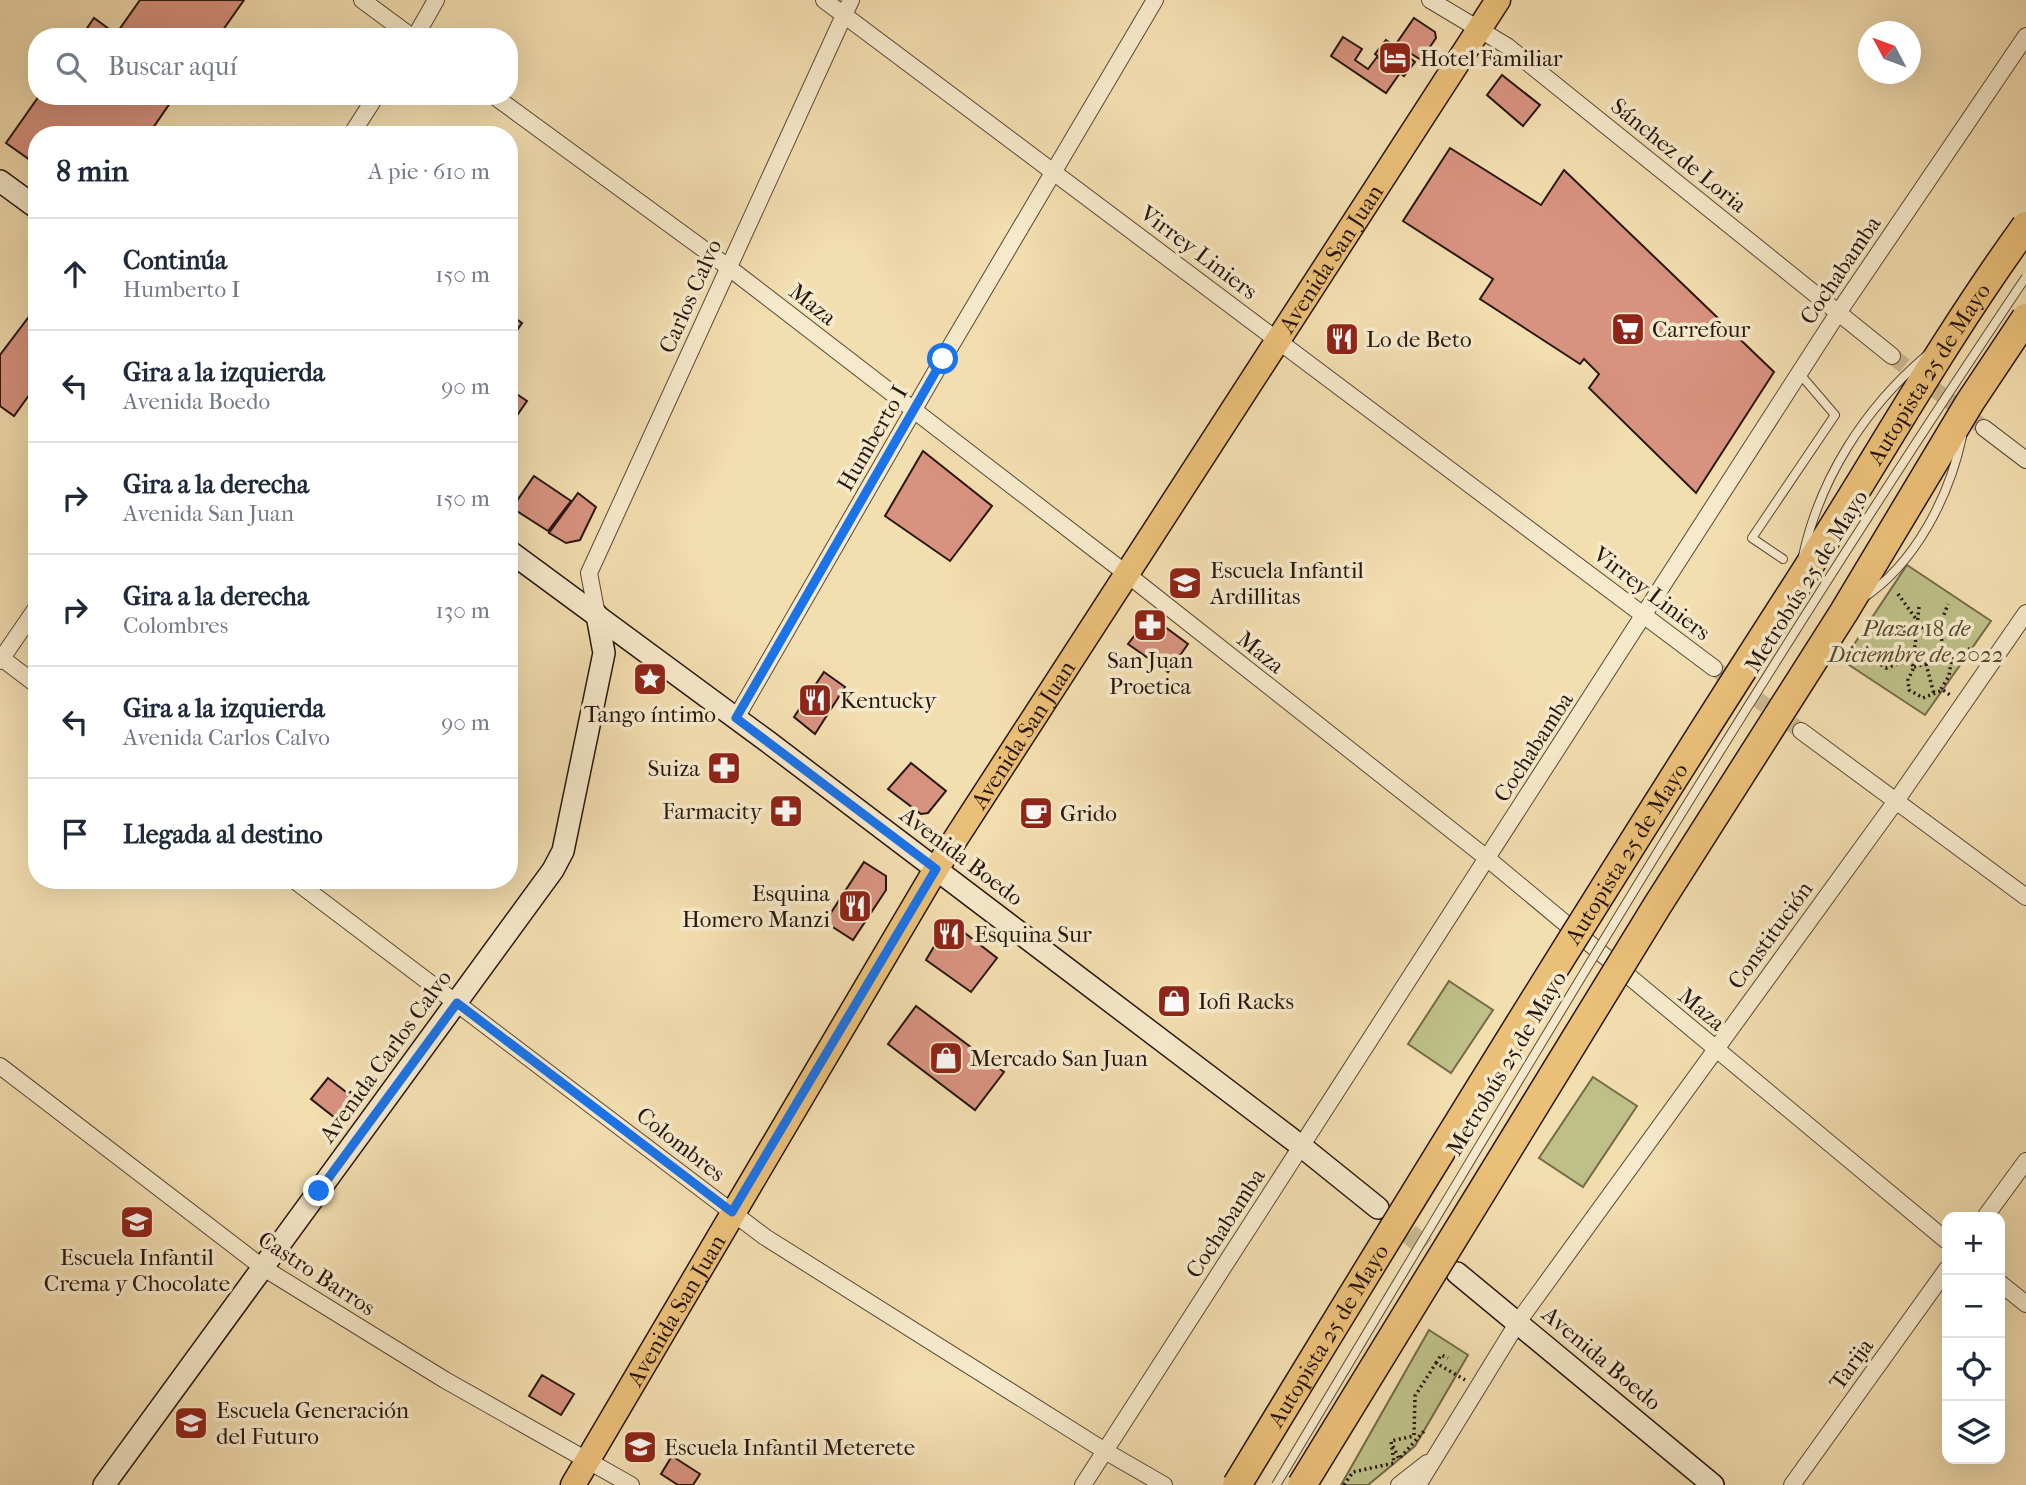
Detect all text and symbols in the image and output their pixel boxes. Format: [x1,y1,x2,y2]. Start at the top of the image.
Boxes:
north arrow [1858,21,1921,84]
search box [28,28,518,105]
hotel icon: Hotel Familiar [1376,39,1414,77]
place label: Hotel Familiar [1420,45,1563,72]
icon: search [52,48,90,86]
text: Buscar aquí [108,51,237,82]
street label: Sánchez de Loria [1605,92,1752,219]
text: 8 min [56,154,129,189]
text: A pie · 610 m [368,158,490,185]
street label: Avenida San Juan [1273,179,1389,339]
street label: Virrey Liniers [1134,199,1263,305]
street label: Cochabamba [1794,211,1887,330]
street label: Carlos Calvo [653,235,728,357]
text: Continúa [123,245,227,276]
icon: ahead [56,255,94,293]
text: 150 m [435,261,490,288]
text: Humberto I [123,276,240,303]
street label: Maza [784,278,842,331]
street label: Autopista 25 de Mayo [1861,278,1996,471]
supermarket icon: Carrefour [1609,310,1647,348]
place label: Carrefour [1652,316,1751,343]
restaurant icon: Lo de Beto [1323,320,1361,358]
place label: Lo de Beto [1366,326,1472,353]
route start [927,343,958,374]
text: Gira a la izquierda [123,357,325,388]
icon: left [56,367,94,405]
text: 90 m [441,373,490,400]
street label: Humberto I [831,381,913,496]
text: Avenida Boedo [123,388,270,415]
text: Gira a la derecha [123,469,309,500]
icon: right [56,479,94,517]
text: 150 m [435,485,490,512]
street label: Metrobús 25 de Mayo [1739,485,1874,678]
text: Avenida San Juan [123,500,294,527]
street label: Virrey Liniers [1587,540,1716,646]
place label: Escuela Infantil Ardillitas [1209,557,1365,610]
school or university icon: Escuela Infantil Ardillitas [1166,564,1204,602]
text: Gira a la derecha [123,581,309,612]
icon: right [56,591,94,629]
text: 130 m [436,597,490,624]
pharmacy icon: San Juan Proetica [1131,606,1169,644]
text: Colombres [123,612,228,639]
park label: Plaza 18 de Diciembre de 2022 [1826,615,2004,668]
street label: Maza [1232,625,1290,680]
place label: San Juan Proetica [1107,647,1194,700]
street label: Avenida San Juan [965,655,1081,815]
place icon: Tango íntimo [631,660,669,698]
restaurant icon: Kentucky [796,681,834,719]
place label: Kentucky [840,687,937,714]
street label: Cochabamba [1488,687,1579,807]
text: Gira a la izquierda [123,693,325,724]
place label: Tango íntimo [584,701,716,728]
icon: left [56,703,94,741]
text: 90 m [441,709,490,736]
text: Avenida Carlos Calvo [123,724,330,751]
pharmacy icon: Suiza [705,749,743,787]
place label: Suiza [648,755,700,782]
street label: Autopista 25 de Mayo [1559,758,1694,950]
pharmacy icon: Farmacity [767,792,805,830]
cafe icon: Grido [1017,794,1055,832]
place label: Farmacity [662,798,763,825]
place label: Grido [1060,800,1117,827]
street label: Avenida Boedo [894,801,1029,911]
icon: arrive [56,815,94,853]
text: Llegada al destino [123,819,323,850]
street label: Constitución [1722,876,1819,994]
place label: Esquina Homero Manzi [682,880,830,933]
restaurant icon: Esquina Homero Manzi [836,887,874,925]
restaurant icon: Esquina Sur [930,915,968,953]
place label: Esquina Sur [974,921,1092,948]
street label: Avenida Carlos Calvo [313,965,457,1149]
street label: Metrobús 25 de Mayo [1441,966,1572,1160]
shop icon: Iofi Racks [1155,982,1193,1020]
street label: Maza [1673,982,1731,1037]
place label: Iofi Racks [1198,988,1294,1015]
shop icon: Mercado San Juan [927,1039,965,1077]
place label: Mercado San Juan [970,1045,1148,1072]
street label: Colombres [631,1101,730,1187]
street label: Cochabamba [1180,1163,1271,1283]
route end [303,1175,334,1206]
school or university icon: Escuela Infantil Crema y Chocolate [118,1203,156,1241]
map controls [1942,1212,2005,1464]
button: + [1942,1212,2005,1275]
street label: Castro Barros [253,1226,380,1321]
street label: Avenida San Juan [621,1229,732,1392]
street label: Autopista 25 de Mayo [1262,1239,1394,1433]
place label: Escuela Infantil Crema y Chocolate [44,1244,230,1297]
button: − [1942,1275,2005,1338]
street label: Avenida Boedo [1536,1300,1667,1416]
street label: Tarija [1824,1333,1879,1395]
button: locate [1942,1338,2005,1401]
place label: Escuela Generación del Futuro [216,1397,410,1450]
button: layers [1942,1401,2005,1464]
school or university icon: Escuela Generación del Futuro [172,1404,210,1442]
school or university icon: Escuela Infantil Meterete [621,1428,659,1466]
place label: Escuela Infantil Meterete [664,1434,915,1461]

